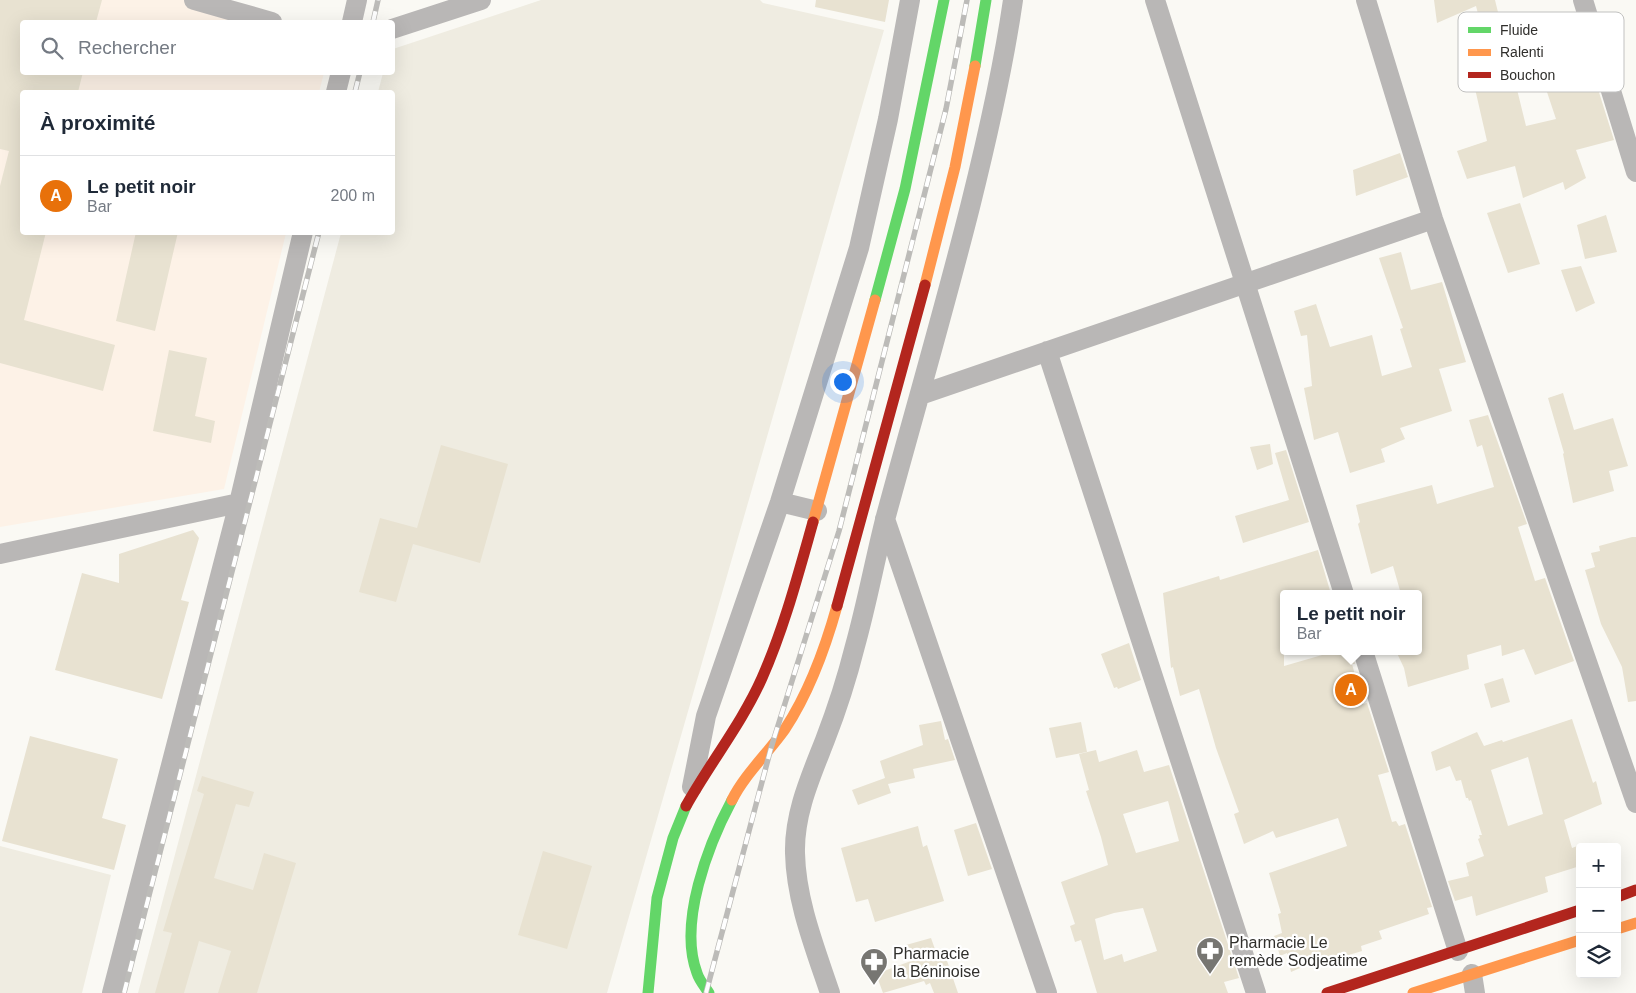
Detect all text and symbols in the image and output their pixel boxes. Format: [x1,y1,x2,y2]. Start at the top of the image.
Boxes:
legend [1458,12,1624,92]
search box [20,20,395,75]
text: Fluide [1500,22,1538,38]
icon: search [38,34,66,62]
text: Rechercher [78,37,176,58]
text: Ralenti [1500,44,1544,60]
text: Bouchon [1500,67,1555,83]
text: À proximité [40,111,156,134]
text: Le petit noir [87,176,196,197]
text: A [50,187,62,204]
text: 200 m [331,187,375,204]
text: Bar [87,198,112,215]
your location [830,369,856,395]
popup [1280,590,1422,655]
text: Le petit noir [1297,603,1405,624]
text: Bar [1297,625,1322,642]
pin: A [1335,671,1367,709]
map controls [1576,843,1621,978]
button: + [1576,843,1621,888]
button: − [1576,888,1621,933]
button: layers [1576,933,1621,978]
place label: Pharmacie Le remède Sodjeatime [1229,934,1368,969]
pharmacy icon: Pharmacie Le remède Sodjeatime [1195,936,1225,975]
place label: Pharmacie la Béninoise [893,945,980,980]
pharmacy icon: Pharmacie la Béninoise [859,947,889,986]

